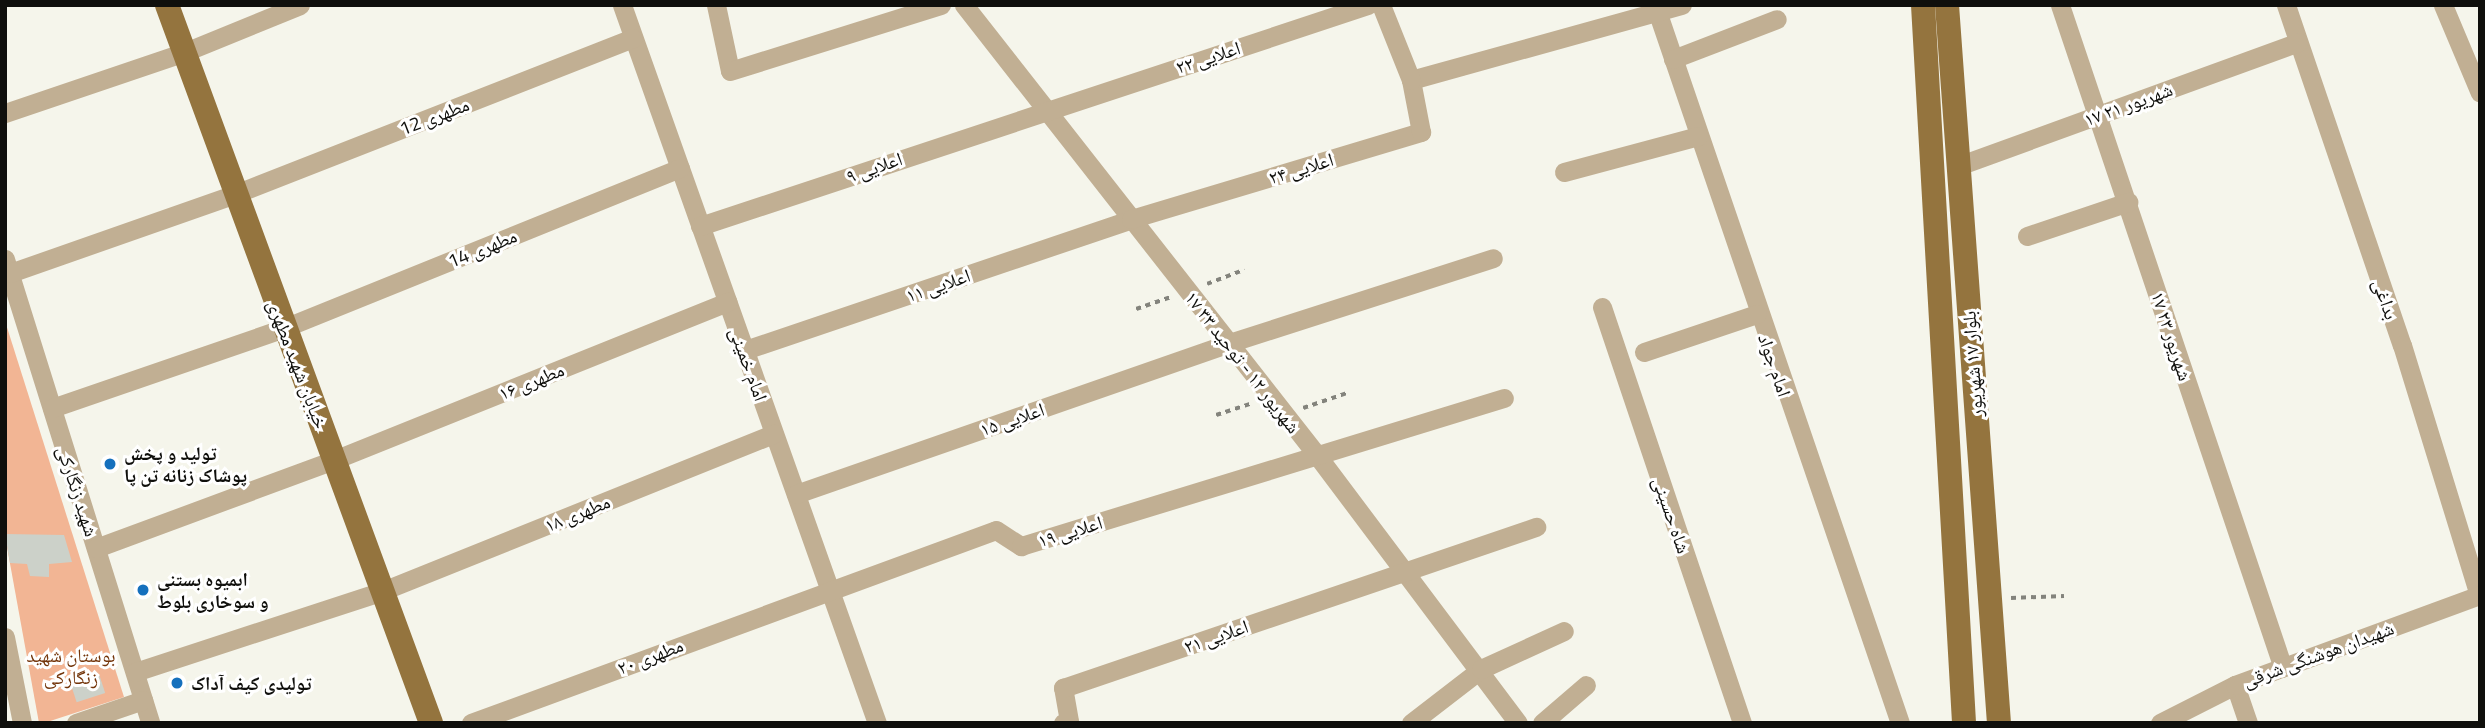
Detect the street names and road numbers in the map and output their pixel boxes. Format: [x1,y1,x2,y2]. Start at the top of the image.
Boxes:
street label: اعلایی ۲۲ [1173,36,1243,78]
street label: ۱۷ شهریور ۲۱ [2081,77,2175,131]
street label: مطهری 12 [396,92,472,140]
street label: اعلایی ۹ [843,147,905,187]
street label: اعلایی ۲۴ [1266,147,1336,189]
street label: مطهری 14 [444,224,520,272]
street label: اعلایی ۱۱ [903,263,973,307]
street label: بداغی [2368,276,2404,322]
street label: ۱۷ شهریور ۱۲ - توحید ۳۳ [1180,286,1306,438]
street label: ۱۷ شهریور ۲۳ [2147,288,2197,384]
street label: خیابان شهید مطهری [263,296,333,432]
street label: بلوار ۱۷ شهریور [1957,310,1987,418]
street label: امام خمینی [725,324,773,404]
street label: امام جواد [1754,331,1796,399]
street label: مطهری ۱۶ [495,358,567,404]
street label: اعلایی ۱۵ [977,397,1047,441]
street label: شهید زنگارکی [53,443,103,539]
street label: شاه حسینی [1648,474,1696,556]
street label: مطهری ۱۸ [541,490,613,536]
street label: اعلایی ۱۹ [1035,510,1105,552]
street label: اعلایی ۲۱ [1181,614,1251,658]
street label: شهیدان هوشنگی شرقی [2239,616,2397,692]
street label: مطهری ۲۰ [614,633,686,679]

